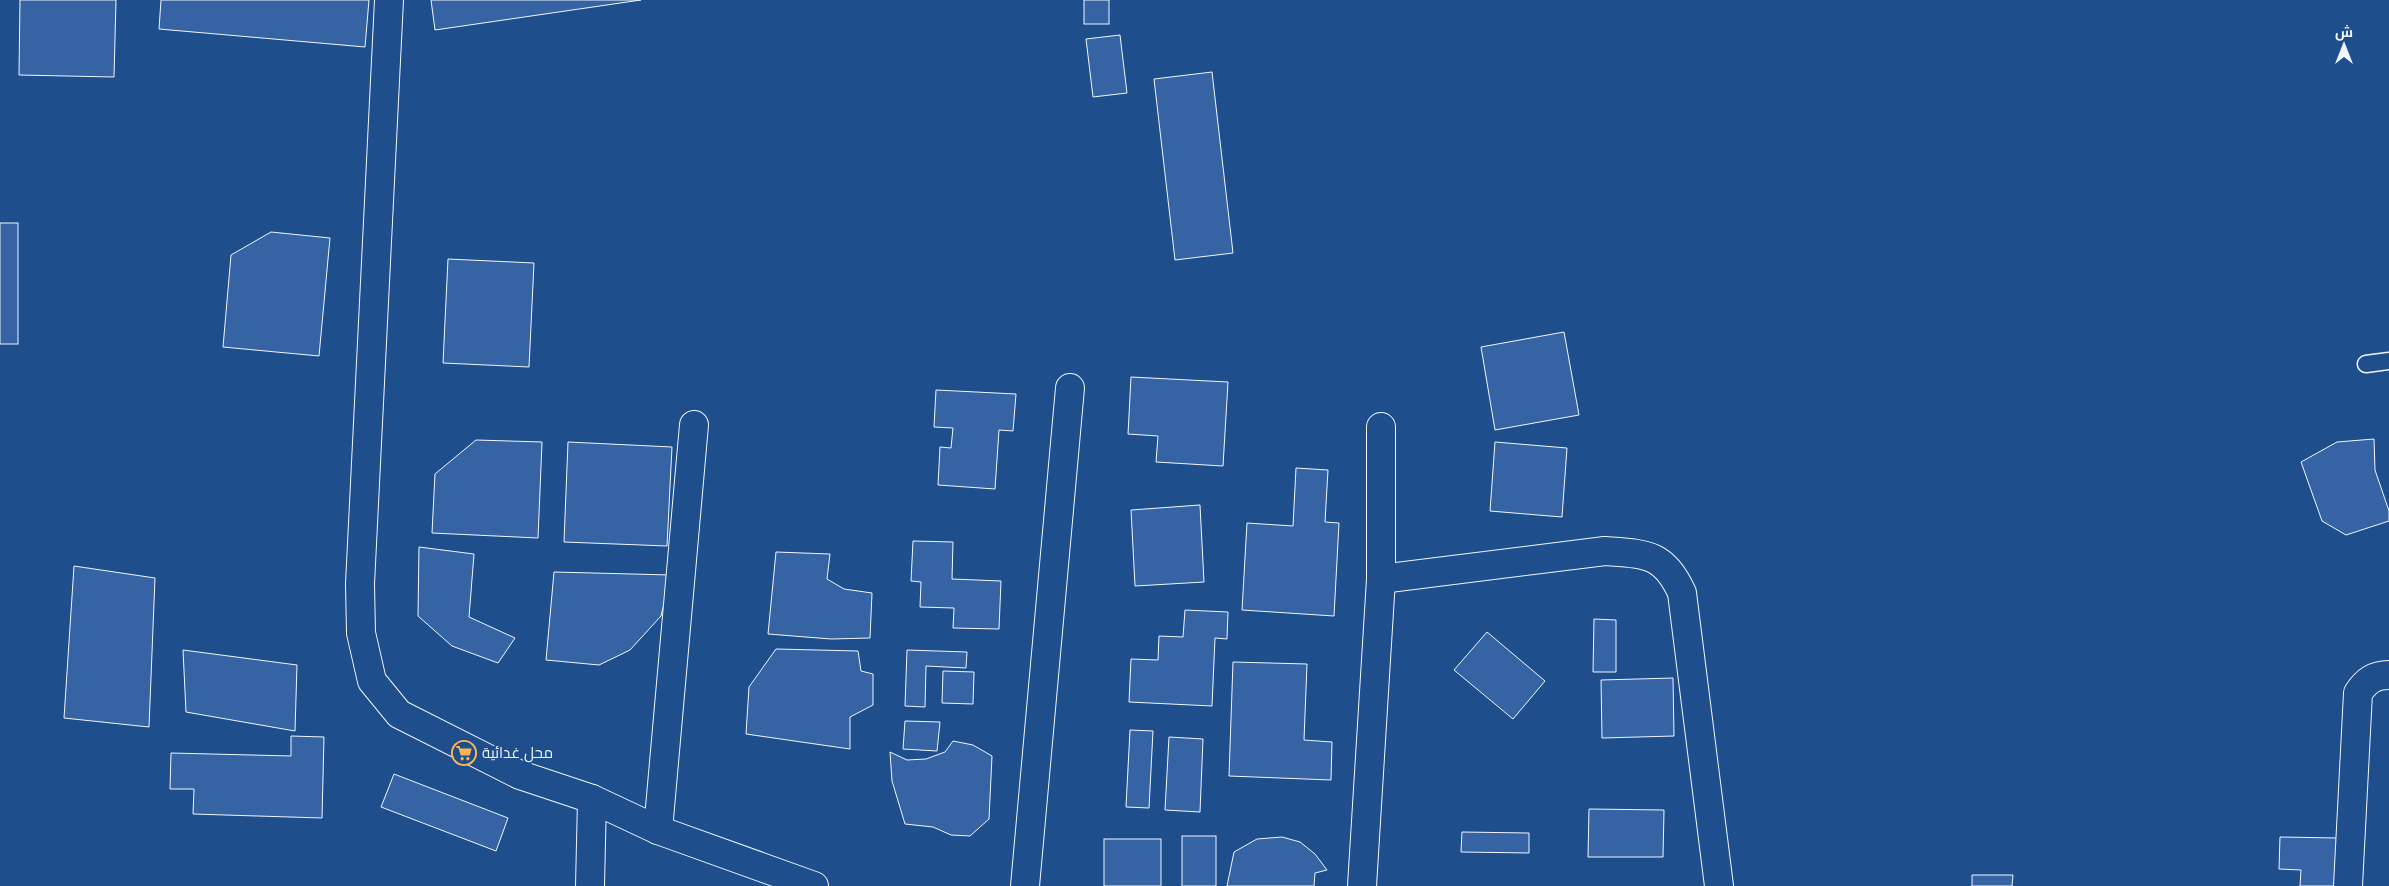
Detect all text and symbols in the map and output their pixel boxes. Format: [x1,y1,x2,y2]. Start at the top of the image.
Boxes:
north arrow [2319,20,2369,70]
text: ش [2335,24,2353,41]
supermarket icon: محل غدائية [451,740,477,766]
place label: محل غدائية [482,744,553,763]

